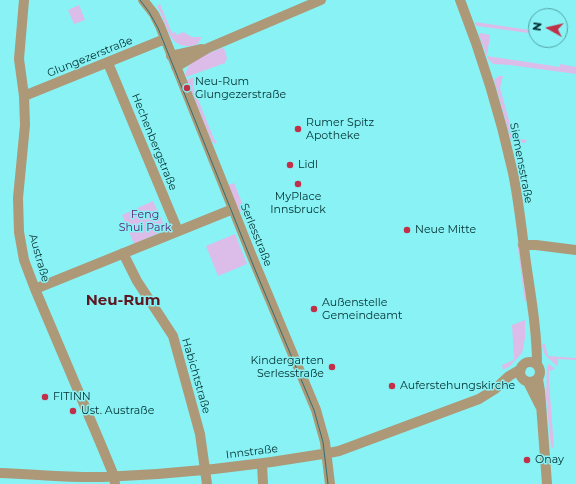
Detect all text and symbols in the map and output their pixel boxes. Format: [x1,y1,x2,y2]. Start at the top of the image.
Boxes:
north arrow [528,8,568,48]
text: N [530,21,545,32]
street label: Glungezerstraße [45,34,135,80]
place label: Neu-Rum Glungezerstraße [195,75,286,101]
marker: Neu-Rum Glungezerstraße [182,83,192,93]
street label: Hechenbergstraße [129,92,179,192]
place label: Rumer Spitz Apotheke [306,116,374,142]
street label: Siemensstraße [507,122,535,204]
marker: Rumer Spitz Apotheke [293,124,303,134]
place label: Lidl [298,158,318,172]
marker: Lidl [285,160,295,170]
marker: MyPlace Innsbruck [293,179,303,189]
place label: MyPlace Innsbruck [270,190,326,216]
street label: Serlesstraße [237,201,275,269]
park label: Feng Shui Park [119,208,171,234]
place label: Neue Mitte [415,223,476,237]
marker: Neue Mitte [402,225,412,235]
street label: Austraße [26,232,52,284]
district label: Neu-Rum [86,292,160,310]
place label: Außenstelle Gemeindeamt [322,296,402,322]
marker: Außenstelle Gemeindeamt [309,304,319,314]
street label: Habichtstraße [179,337,213,415]
place label: Kindergarten Serlesstraße [250,354,324,380]
marker: Kindergarten Serlesstraße [327,362,337,372]
place label: Auferstehungskirche [400,379,515,393]
marker: Auferstehungskirche [387,381,397,391]
place label: FITINN [53,390,91,404]
marker: FITINN [40,392,50,402]
place label: Ust. Austraße [81,404,154,418]
marker: Ust. Austraße [68,406,78,416]
street label: Innstraße [225,442,279,462]
place label: Onay [535,453,564,467]
marker: Onay [522,455,532,465]

